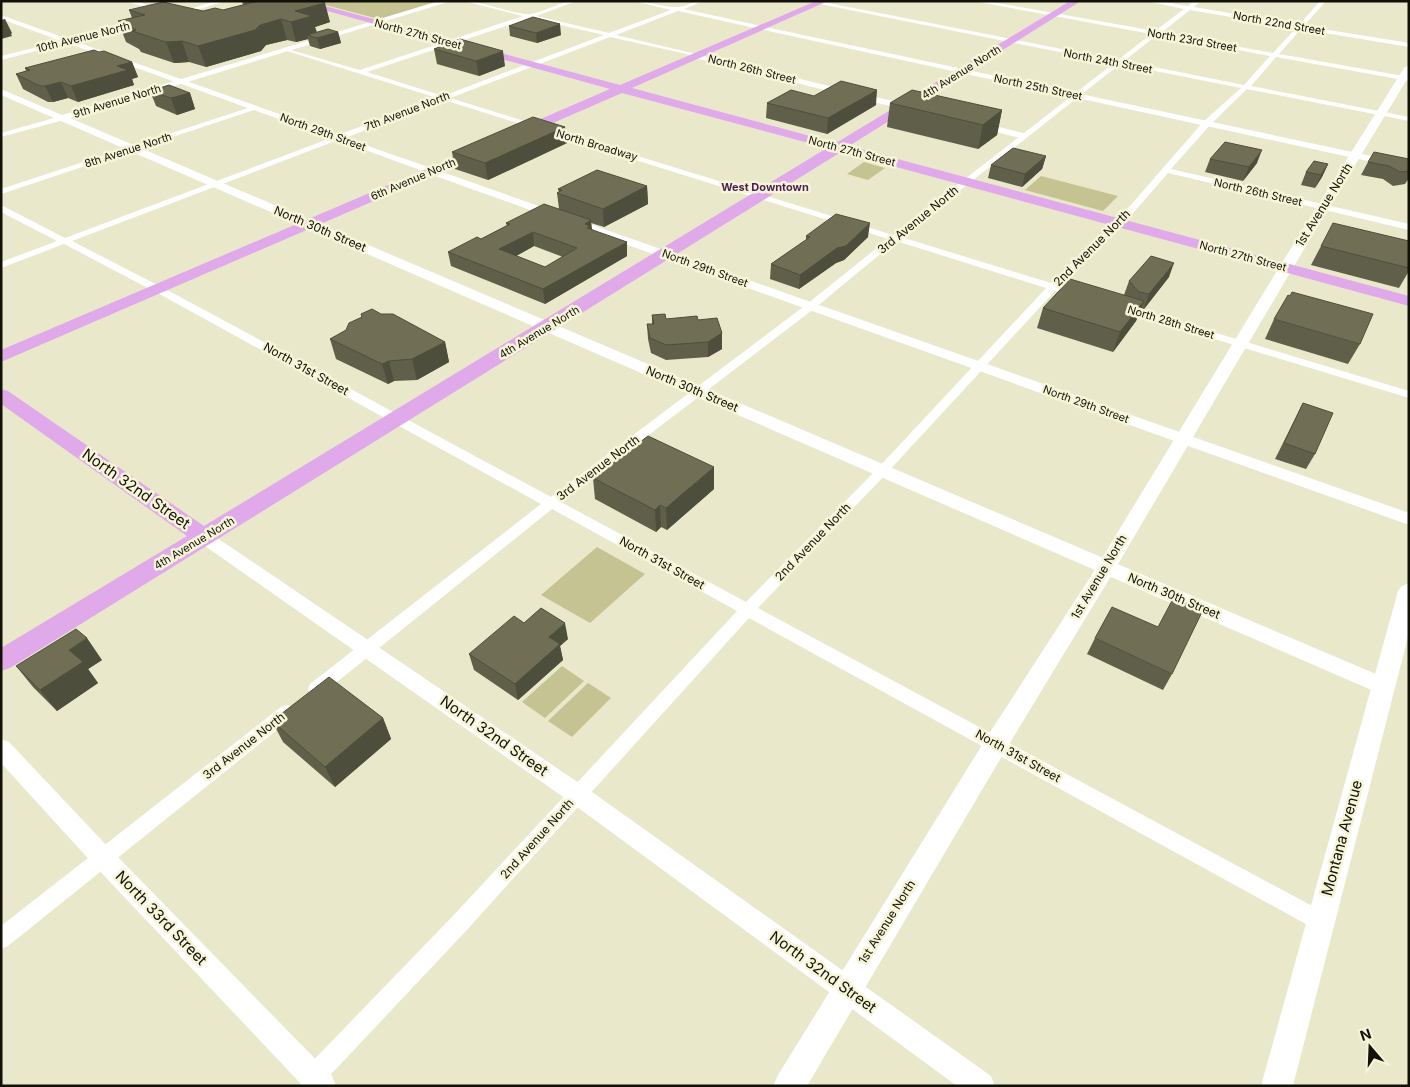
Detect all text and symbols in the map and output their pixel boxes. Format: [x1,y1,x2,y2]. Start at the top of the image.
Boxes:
street label: North 22nd Street [1232,8,1326,38]
street label: North 27th Street [373,16,463,52]
street label: 10th Avenue North [35,19,131,55]
street label: North 23rd Street [1146,25,1238,55]
street label: 4th Avenue North [919,42,1003,102]
street label: North 24th Street [1062,46,1154,77]
street label: North 26th Street [707,51,798,87]
street label: North 25th Street [993,71,1084,103]
street label: 9th Avenue North [71,81,163,121]
street label: 7th Avenue North [362,88,452,134]
street label: North 29th Street [278,110,368,154]
street label: North Broadway [555,126,639,164]
street label: 8th Avenue North [83,129,173,171]
street label: North 27th Street [807,133,897,169]
street label: 6th Avenue North [368,155,458,203]
street label: 1st Avenue North [1292,160,1355,249]
street label: North 26th Street [1212,175,1304,209]
district label: West Downtown [721,180,809,194]
street label: 3rd Avenue North [874,182,961,257]
street label: North 30th Street [272,202,369,255]
street label: 2nd Avenue North [1050,206,1133,289]
street label: North 27th Street [1198,238,1288,274]
street label: North 29th Street [660,246,750,290]
street label: 4th Avenue North [496,302,582,362]
street label: North 28th Street [1126,302,1217,342]
street label: North 31st Street [261,339,352,398]
street label: North 30th Street [644,362,741,415]
street label: North 29th Street [1041,382,1131,426]
street label: 3rd Avenue North [553,432,642,504]
street label: North 32nd Street [79,444,194,533]
street label: 2nd Avenue North [772,500,854,584]
street label: 4th Avenue North [151,513,237,573]
street label: 1st Avenue North [1067,532,1130,622]
street label: North 31st Street [617,533,708,592]
street label: North 30th Street [1126,569,1223,622]
street label: North 32nd Street [437,691,552,780]
street label: 3rd Avenue North [200,709,288,782]
street label: North 31st Street [973,726,1064,785]
street label: Montana Avenue [1317,778,1366,898]
street label: 2nd Avenue North [497,796,577,882]
street label: North 33rd Street [112,867,211,969]
street label: 1st Avenue North [855,877,918,966]
street label: North 32nd Street [766,927,880,1017]
north arrow [1345,1022,1395,1072]
text: N [1358,1024,1373,1044]

